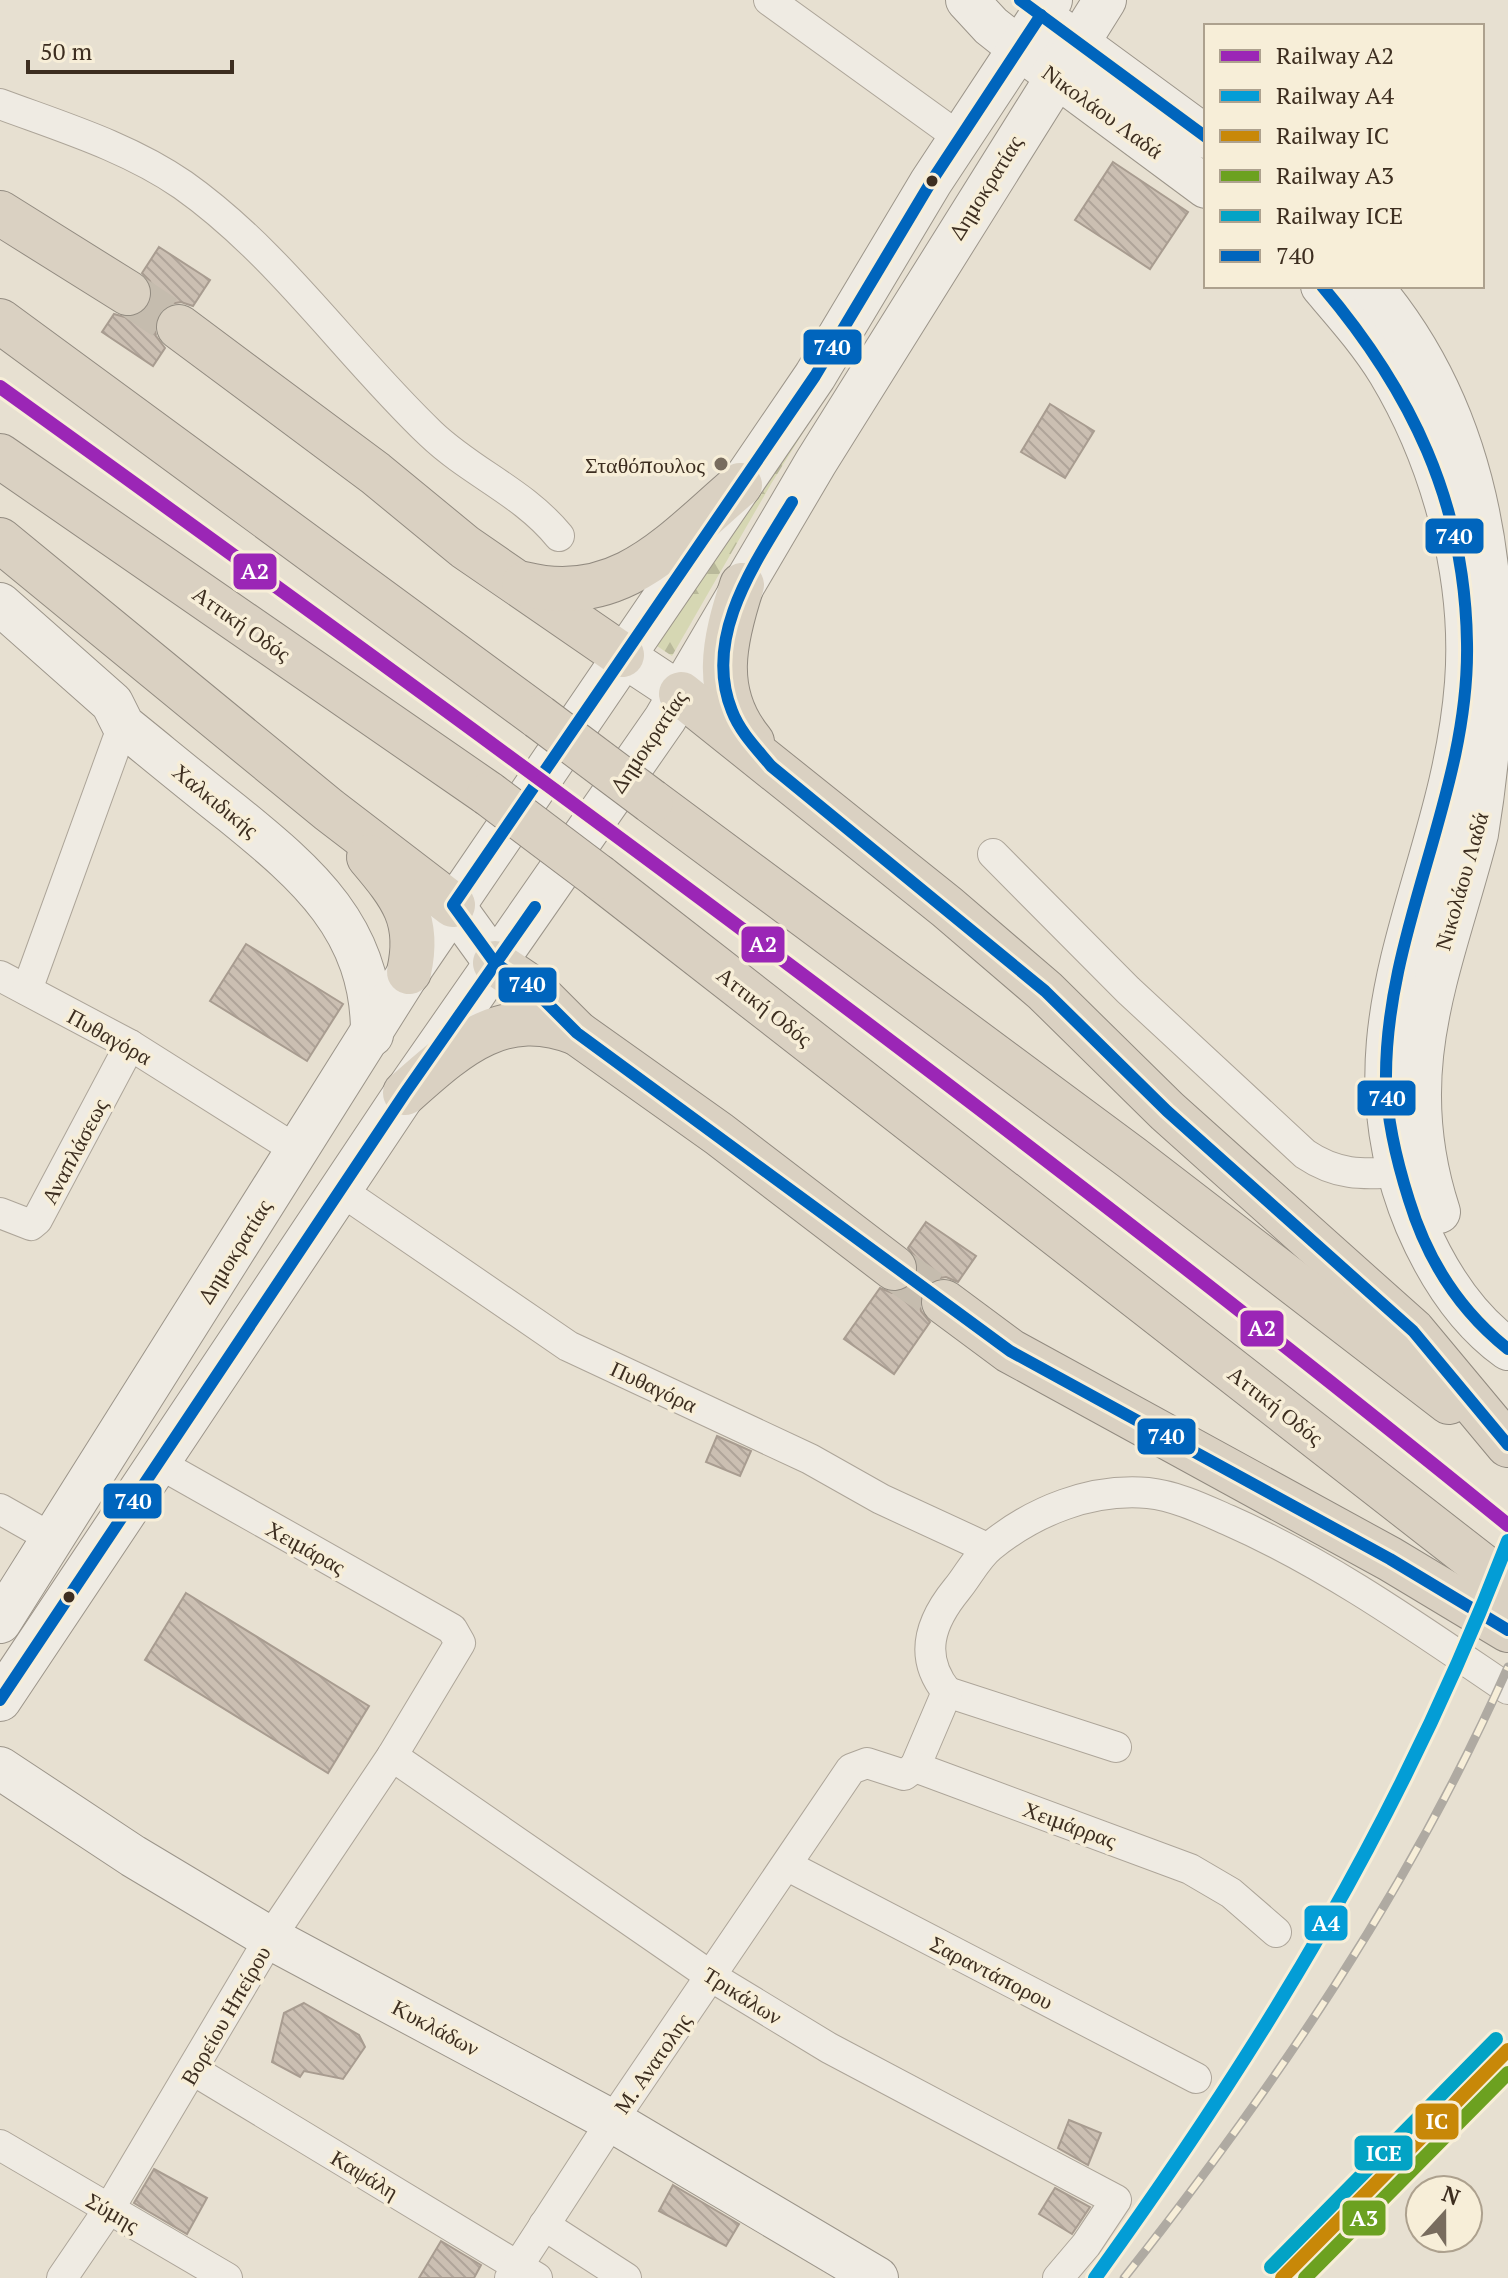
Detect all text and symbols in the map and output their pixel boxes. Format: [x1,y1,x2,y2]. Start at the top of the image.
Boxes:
scale bar [28,24,232,74]
legend [1204,24,1484,288]
text: 50 m [40,35,92,67]
text: Railway A2 [1276,39,1394,71]
street label: Νικολάου Λαδά [1037,57,1169,165]
text: Railway A4 [1276,79,1394,111]
text: Railway IC [1276,119,1389,151]
street label: Δημοκρατίας [941,129,1029,245]
text: Railway A3 [1276,159,1394,191]
unlabelled marker [924,173,940,189]
text: Railway ICE [1276,199,1403,231]
text: 740 [1276,239,1314,271]
line badge: 740 [802,328,863,366]
text: 740 [813,332,851,361]
place label: Σταθόπουλος [585,450,705,479]
marker: Σταθόπουλος [712,455,730,473]
line badge: 740 [1424,517,1485,555]
text: 740 [1435,521,1473,550]
line badge: A2 [232,552,278,591]
text: A2 [241,556,269,585]
street label: Αττική Οδός [187,579,297,668]
street label: Δημοκρατίας [603,684,693,798]
street label: Χαλκιδικής [167,756,265,844]
street label: Νικολάου Λαδά [1427,808,1495,953]
line badge: A2 [740,925,786,964]
text: A2 [749,929,777,958]
street label: Αττική Οδός [711,960,819,1053]
line badge: 740 [497,966,558,1004]
text: 740 [508,969,546,998]
street label: Πυθαγόρα [63,1001,158,1071]
line badge: 740 [1356,1079,1417,1117]
text: 740 [1368,1083,1406,1112]
street label: Αναπλάσεως [34,1093,114,1209]
street label: Δημοκρατίας [190,1193,278,1309]
line badge: A2 [1239,1309,1285,1348]
text: A2 [1248,1313,1276,1342]
street label: Πυθαγόρα [606,1353,702,1419]
street label: Αττική Οδός [1222,1359,1330,1452]
line badge: 740 [1136,1417,1197,1456]
text: 740 [1147,1421,1185,1450]
line badge: 740 [102,1482,163,1520]
text: 740 [114,1486,152,1515]
street label: Χειμάρας [261,1513,351,1581]
unlabelled marker [61,1589,77,1605]
street label: Χειμάρρας [1019,1794,1121,1854]
line badge: A4 [1303,1904,1349,1942]
text: A4 [1312,1908,1341,1937]
street label: Σαραντάπορου [925,1929,1059,2016]
street label: Βορείου Ηπείρου [173,1940,277,2090]
street label: Τρικάλων [698,1959,788,2031]
street label: Κυκλάδων [387,1992,485,2062]
street label: Μ. Ανατολης [607,2007,697,2119]
line badge: IC [1414,2102,1460,2141]
text: IC [1426,2106,1448,2135]
line badge: ICE [1353,2134,1414,2172]
text: ICE [1366,2138,1402,2167]
street label: Καψάλη [326,2143,404,2205]
north arrow [1404,2174,1484,2254]
text: N [1438,2178,1465,2212]
street label: Σύμης [81,2185,145,2239]
line badge: A3 [1341,2199,1387,2237]
text: A3 [1350,2203,1378,2232]

